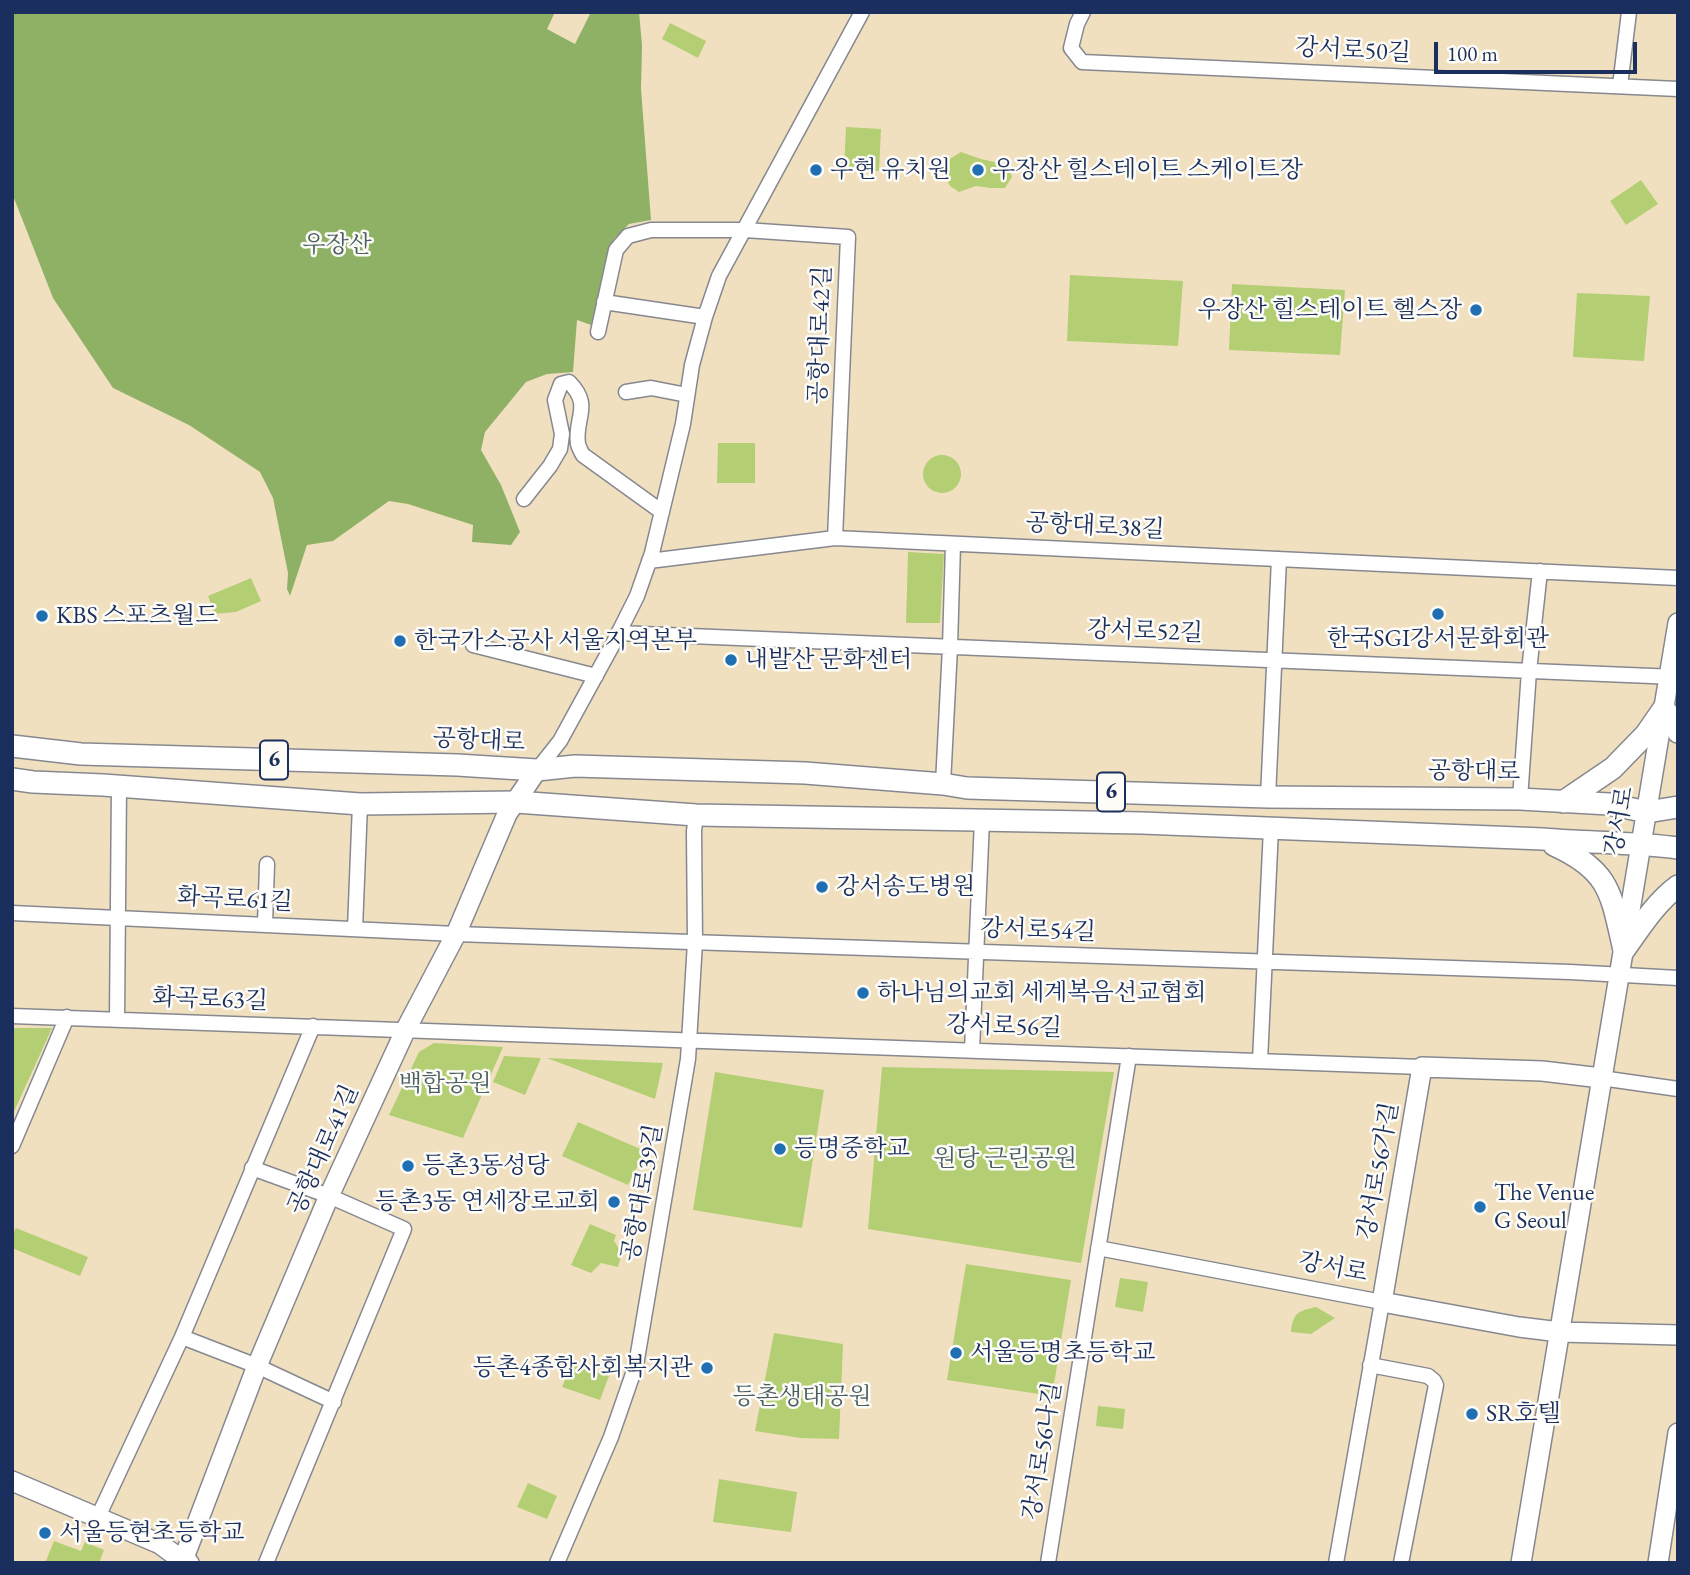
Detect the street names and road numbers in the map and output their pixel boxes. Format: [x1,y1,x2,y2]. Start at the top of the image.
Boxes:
street label: 강서로50길 [1294,34,1412,68]
street label: 공항대로42길 [804,265,838,405]
street label: 공항대로38길 [1025,509,1165,545]
street label: 강서로52길 [1087,616,1203,648]
street label: 공항대로 [432,724,526,758]
road number: 6 [260,740,288,780]
street label: 공항대로 [1427,757,1521,787]
road number: 6 [1097,772,1125,812]
street label: 강서로 [1600,784,1640,858]
street label: 화곡로61길 [176,883,294,917]
street label: 강서로54길 [980,915,1096,947]
street label: 화곡로63길 [152,984,268,1016]
street label: 강서로56길 [946,1011,1062,1043]
street label: 공항대로41길 [283,1081,365,1219]
street label: 강서로56가길 [1353,1100,1405,1242]
street label: 공항대로39길 [617,1122,669,1264]
street label: 강서로 [1296,1247,1370,1289]
street label: 강서로56나길 [1018,1380,1068,1522]

